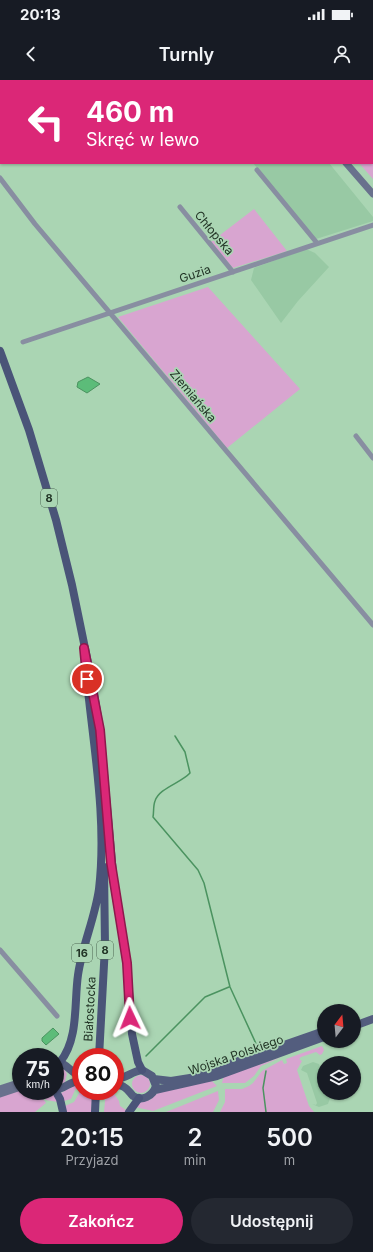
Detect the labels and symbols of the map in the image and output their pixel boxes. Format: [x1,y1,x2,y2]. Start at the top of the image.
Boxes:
street label: Chłopska [192,208,237,258]
street label: Guzia [177,261,213,286]
street label: Ziemiańska [167,366,220,425]
road number: 8 [41,489,57,507]
pin [70,662,104,696]
road number: 8 [97,941,113,959]
road number: 16 [72,944,92,962]
street label: Białostocka [80,976,99,1042]
position arrow [109,997,151,1039]
north arrow [317,1004,361,1048]
street label: Wojska Polskiego [186,1031,285,1078]
speed limit sign: 80 [72,1048,124,1100]

